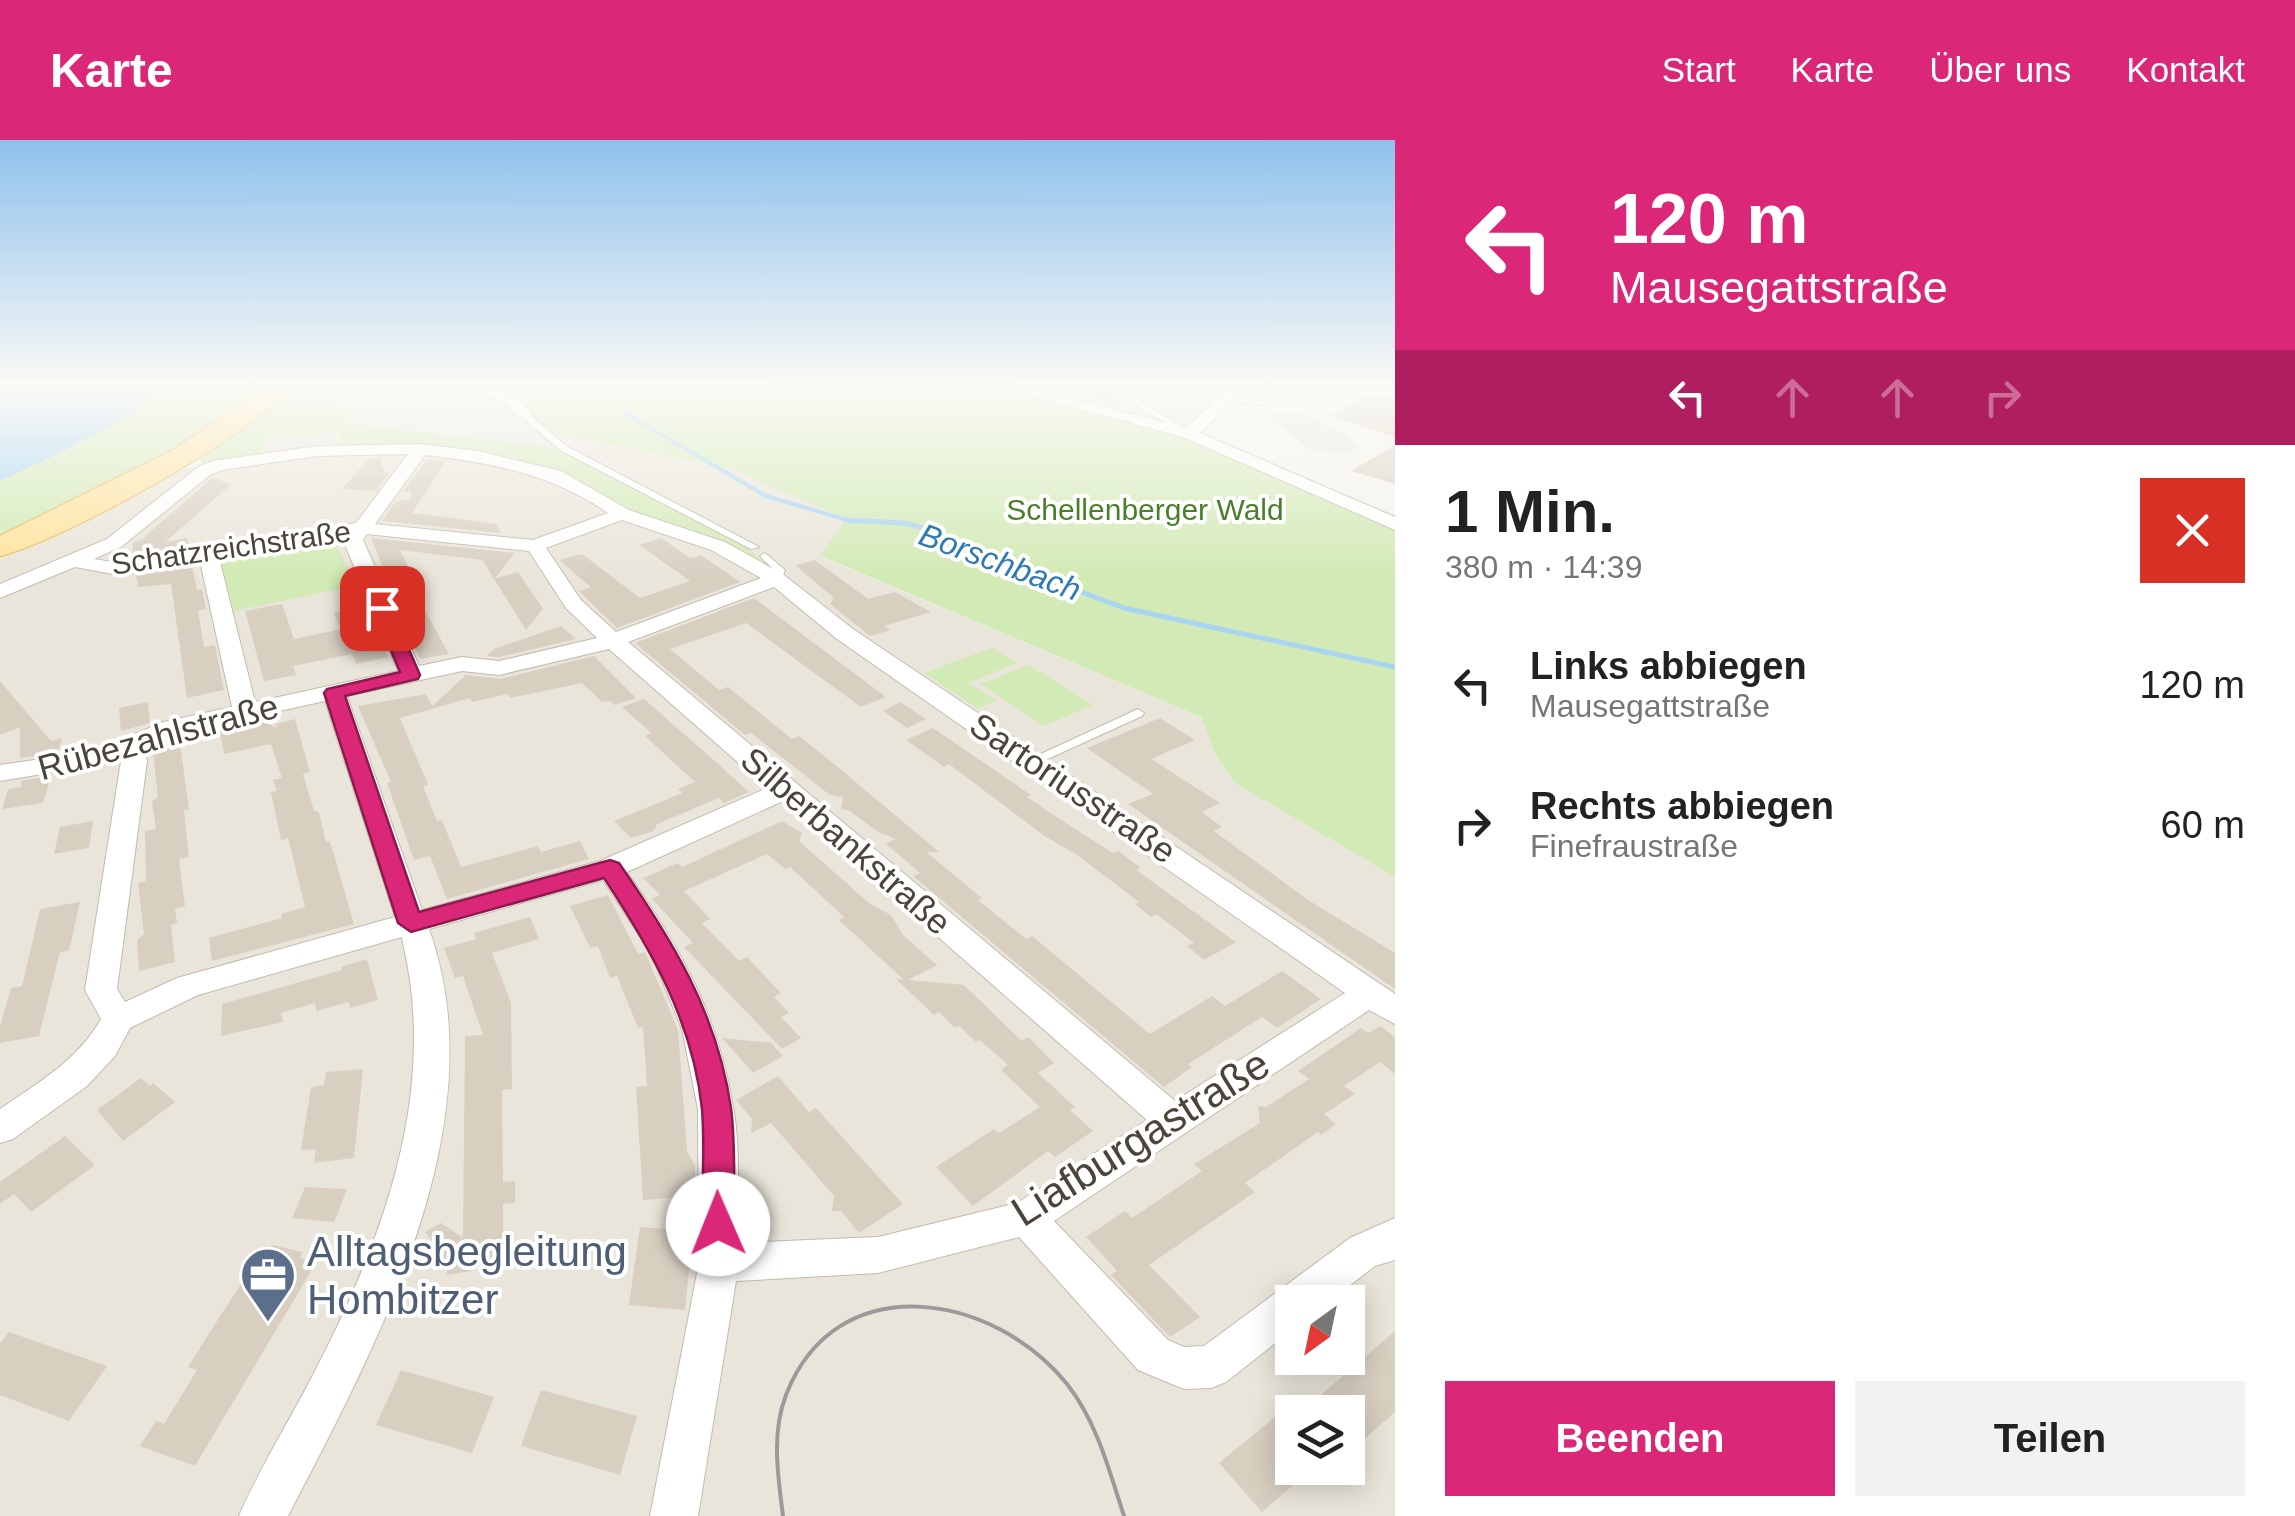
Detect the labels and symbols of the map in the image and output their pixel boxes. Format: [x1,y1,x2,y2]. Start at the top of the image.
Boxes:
park label: Schellenberger Wald [1006,493,1284,526]
street label: Schatzreichstraße [109,514,353,581]
water label: Borschbach [914,516,1086,608]
pin [340,566,425,651]
street label: Rübezahlstraße [33,686,282,787]
street label: Sartoriusstraße [963,705,1183,871]
street label: Silberbankstraße [734,739,959,942]
street label: Liafburgastraße [1003,1040,1277,1235]
position arrow [666,1172,770,1276]
place label: Alltagsbegleitung Hombitzer [307,1228,627,1323]
office icon: Alltagsbegleitung Hombitzer [238,1245,298,1324]
north arrow [1275,1285,1365,1375]

